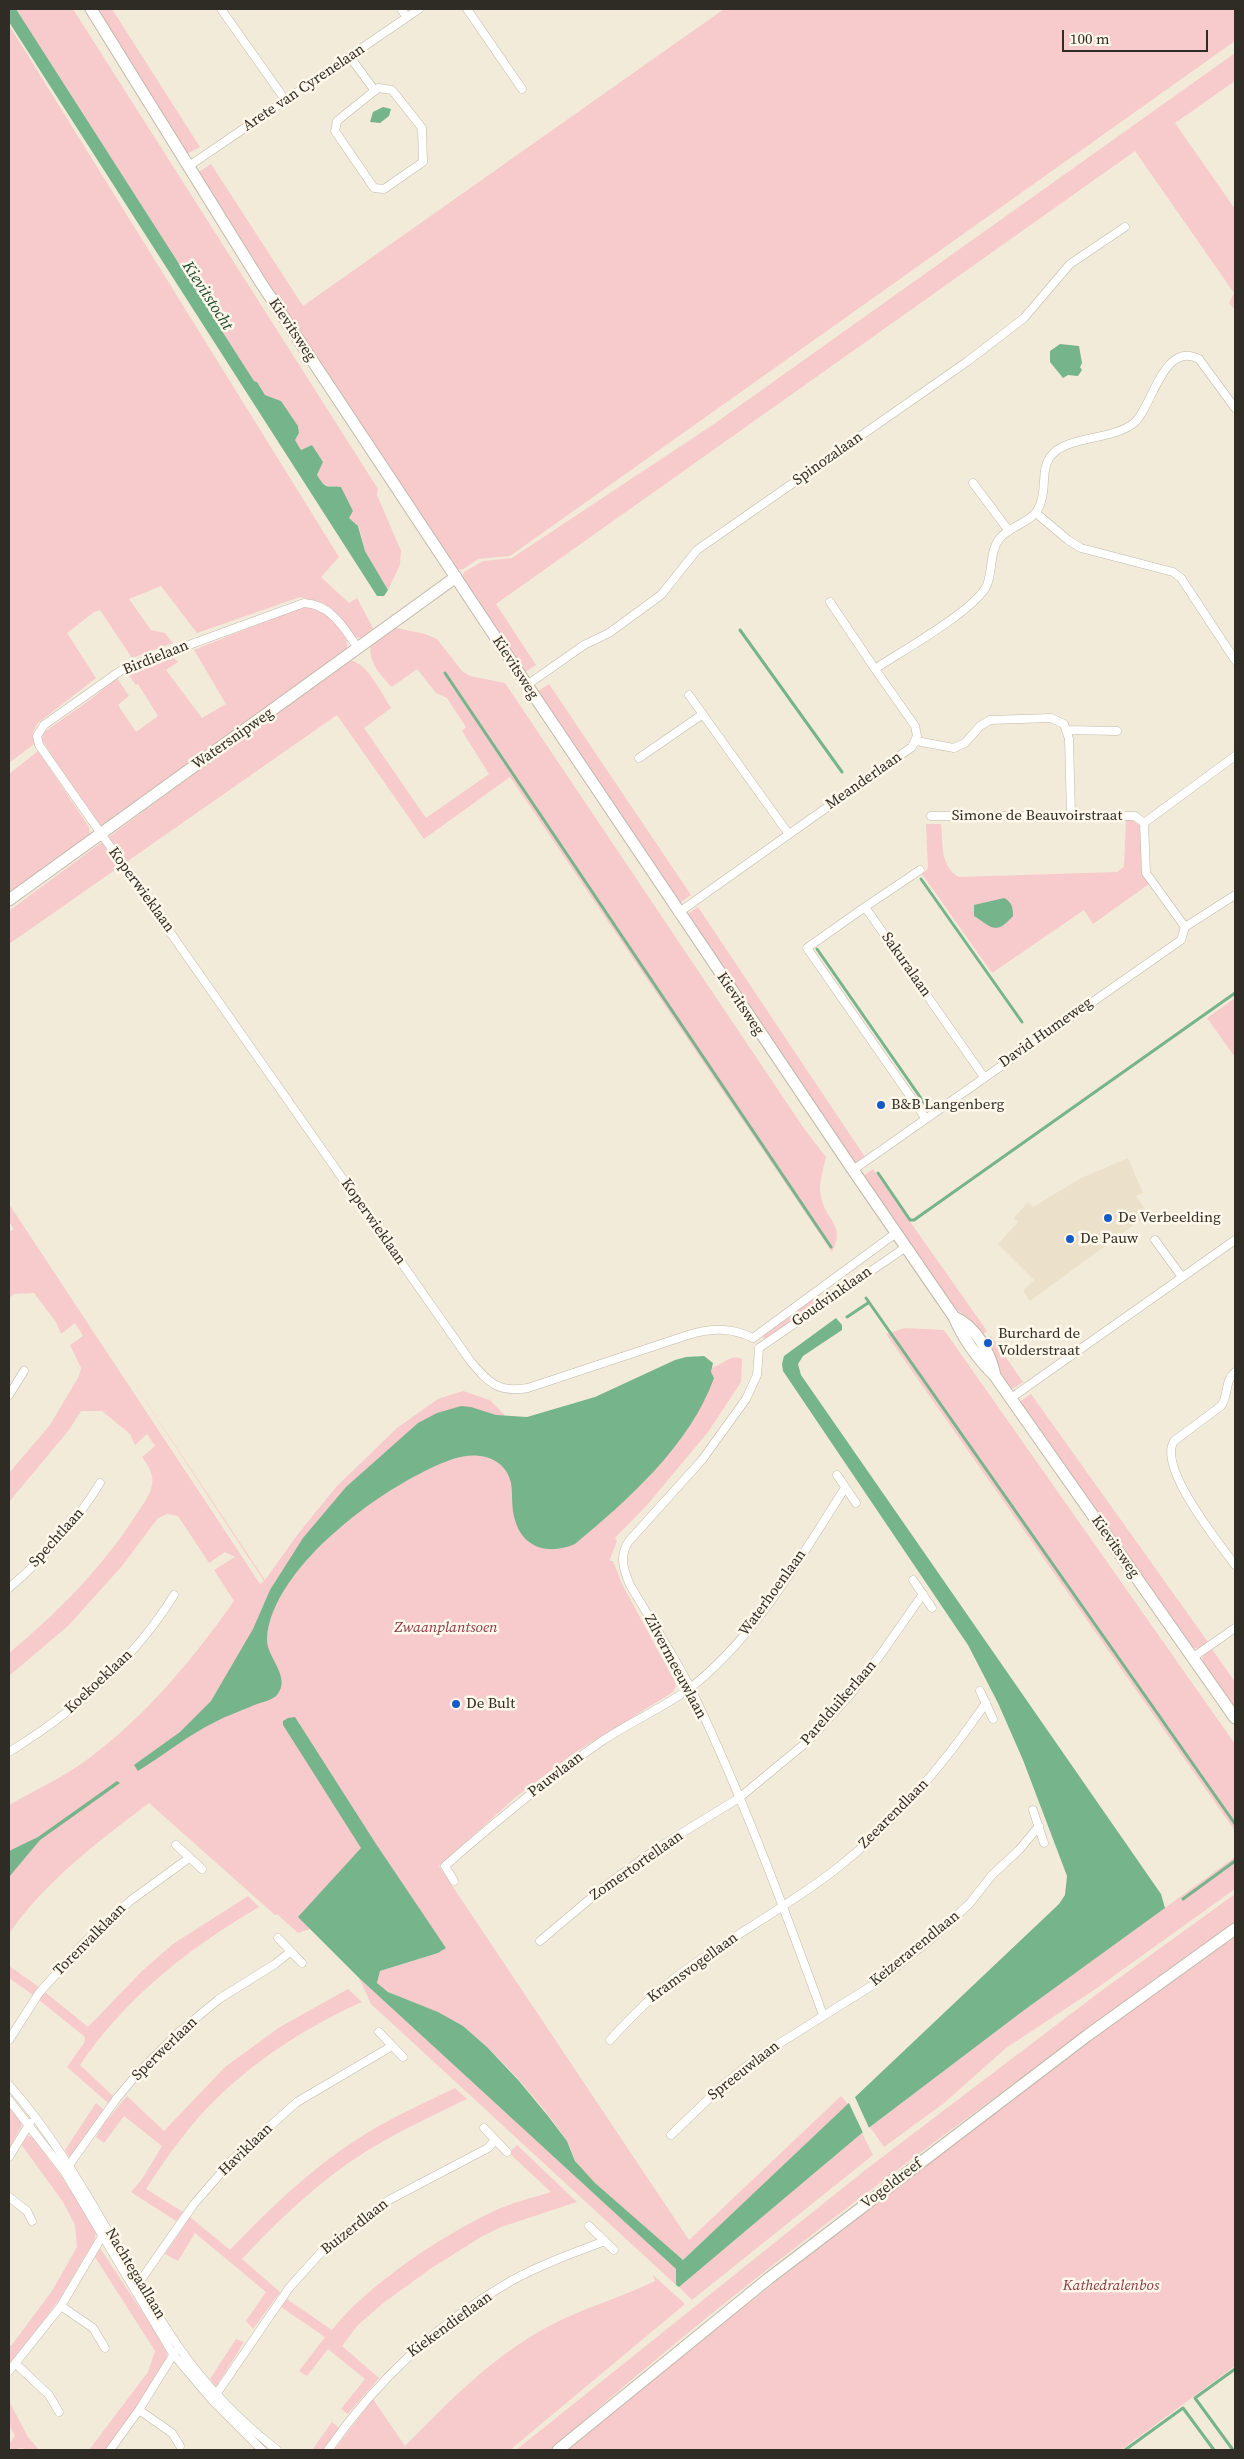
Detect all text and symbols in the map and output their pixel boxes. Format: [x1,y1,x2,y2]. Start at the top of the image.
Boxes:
scale bar [1064,20,1210,52]
text: 100 m [1070,28,1110,49]
street label: Arete van Cyrenelaan [239,40,369,136]
water label: Kievitstocht [178,258,236,334]
street label: Kievitsweg [264,295,320,365]
street label: Spinozalaan [790,428,866,490]
street label: Kievitsweg [488,633,542,703]
street label: Birdielaan [121,637,191,679]
street label: Watersnipweg [189,704,277,774]
street label: Meanderlaan [823,748,905,814]
street label: Simone de Beauvoirstraat [952,807,1122,825]
street label: Koperwieklaan [104,844,178,936]
street label: Sakuralaan [877,929,935,1001]
street label: Kievitsweg [712,969,768,1039]
street label: David Humeweg [996,994,1096,1072]
place label: B&B Langenberg [891,1096,1004,1114]
marker: B&B Langenberg [875,1099,887,1111]
street label: Koperwieklaan [337,1176,409,1268]
place label: De Verbeelding [1118,1209,1221,1227]
marker: De Verbeelding [1102,1212,1114,1224]
place label: De Pauw [1080,1230,1138,1248]
marker: De Pauw [1064,1233,1076,1245]
street label: Goudvinklaan [789,1263,875,1331]
place label: Burchard de Volderstraat [998,1325,1080,1360]
marker: Burchard de Volderstraat [982,1337,994,1349]
street label: Spechtlaan [26,1505,88,1571]
street label: Kievitsweg [1087,1512,1143,1582]
street label: Waterhoenlaan [736,1546,810,1640]
street label: Zilvermeeuwlaan [640,1612,710,1722]
park label: Zwaanplantsoen [395,1619,497,1637]
street label: Koekoeklaan [61,1646,137,1718]
street label: Parelduikerlaan [797,1657,881,1749]
place label: De Bult [466,1695,515,1713]
marker: De Bult [450,1698,462,1710]
street label: Pauwlaan [525,1748,587,1802]
street label: Zeearendlaan [855,1775,933,1853]
street label: Zomertortellaan [587,1827,687,1905]
street label: Torenvalklaan [50,1900,130,1980]
street label: Keizerarendlaan [867,1907,963,1991]
street label: Kramsvogellaan [644,1929,742,2007]
street label: Sperwerlaan [129,2013,201,2085]
street label: Spreeuwlaan [705,2037,783,2105]
street label: Haviklaan [215,2120,277,2180]
street label: Vogeldreef [858,2155,926,2213]
street label: Buizerdlaan [318,2195,392,2259]
street label: Nachtegaallaan [101,2225,169,2323]
park label: Kathedralenbos [1063,2277,1159,2295]
street label: Kiekendieflaan [404,2288,496,2362]

